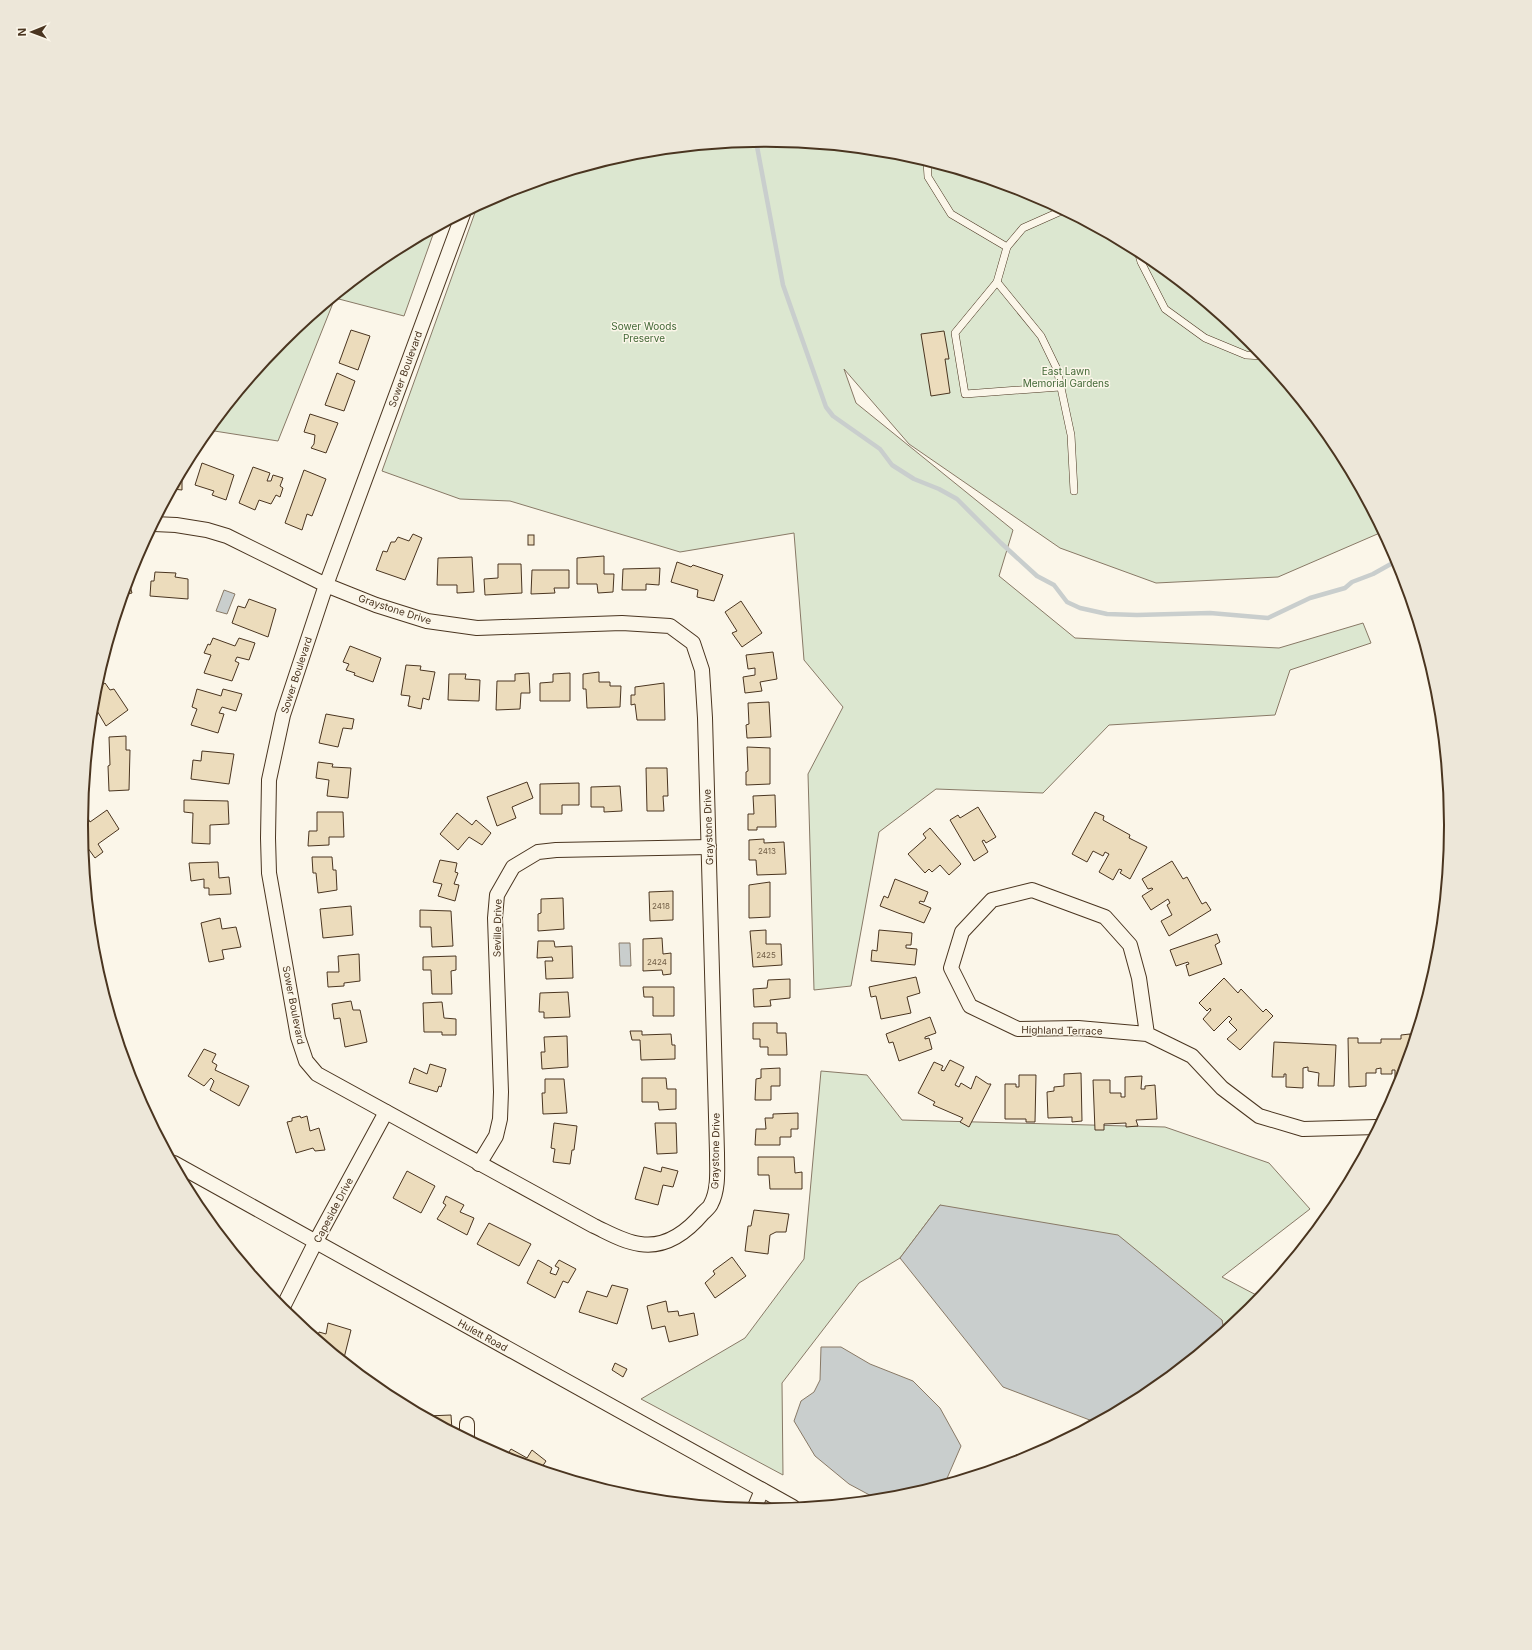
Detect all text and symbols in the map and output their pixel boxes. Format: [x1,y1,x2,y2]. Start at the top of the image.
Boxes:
north arrow [12,12,52,52]
text: N [15,28,29,36]
park label: Sower Woods Preserve [611,320,677,344]
street label: Sower Boulevard [386,329,424,409]
park label: East Lawn Memorial Gardens [1023,365,1109,389]
street label: Graystone Drive [357,592,433,627]
street label: Sower Boulevard [278,635,314,715]
street label: Graystone Drive [701,789,715,865]
house number: 2413 [758,846,776,856]
street label: Seville Drive [490,899,504,957]
house number: 2418 [652,901,670,911]
house number: 2425 [756,950,776,960]
house number: 2424 [647,957,667,967]
street label: Sower Boulevard [280,965,308,1045]
street label: Highland Terrace [1021,1023,1103,1037]
street label: Graystone Drive [708,1113,722,1189]
street label: Capeside Drive [311,1175,355,1245]
street label: Hulett Road [456,1316,510,1354]

